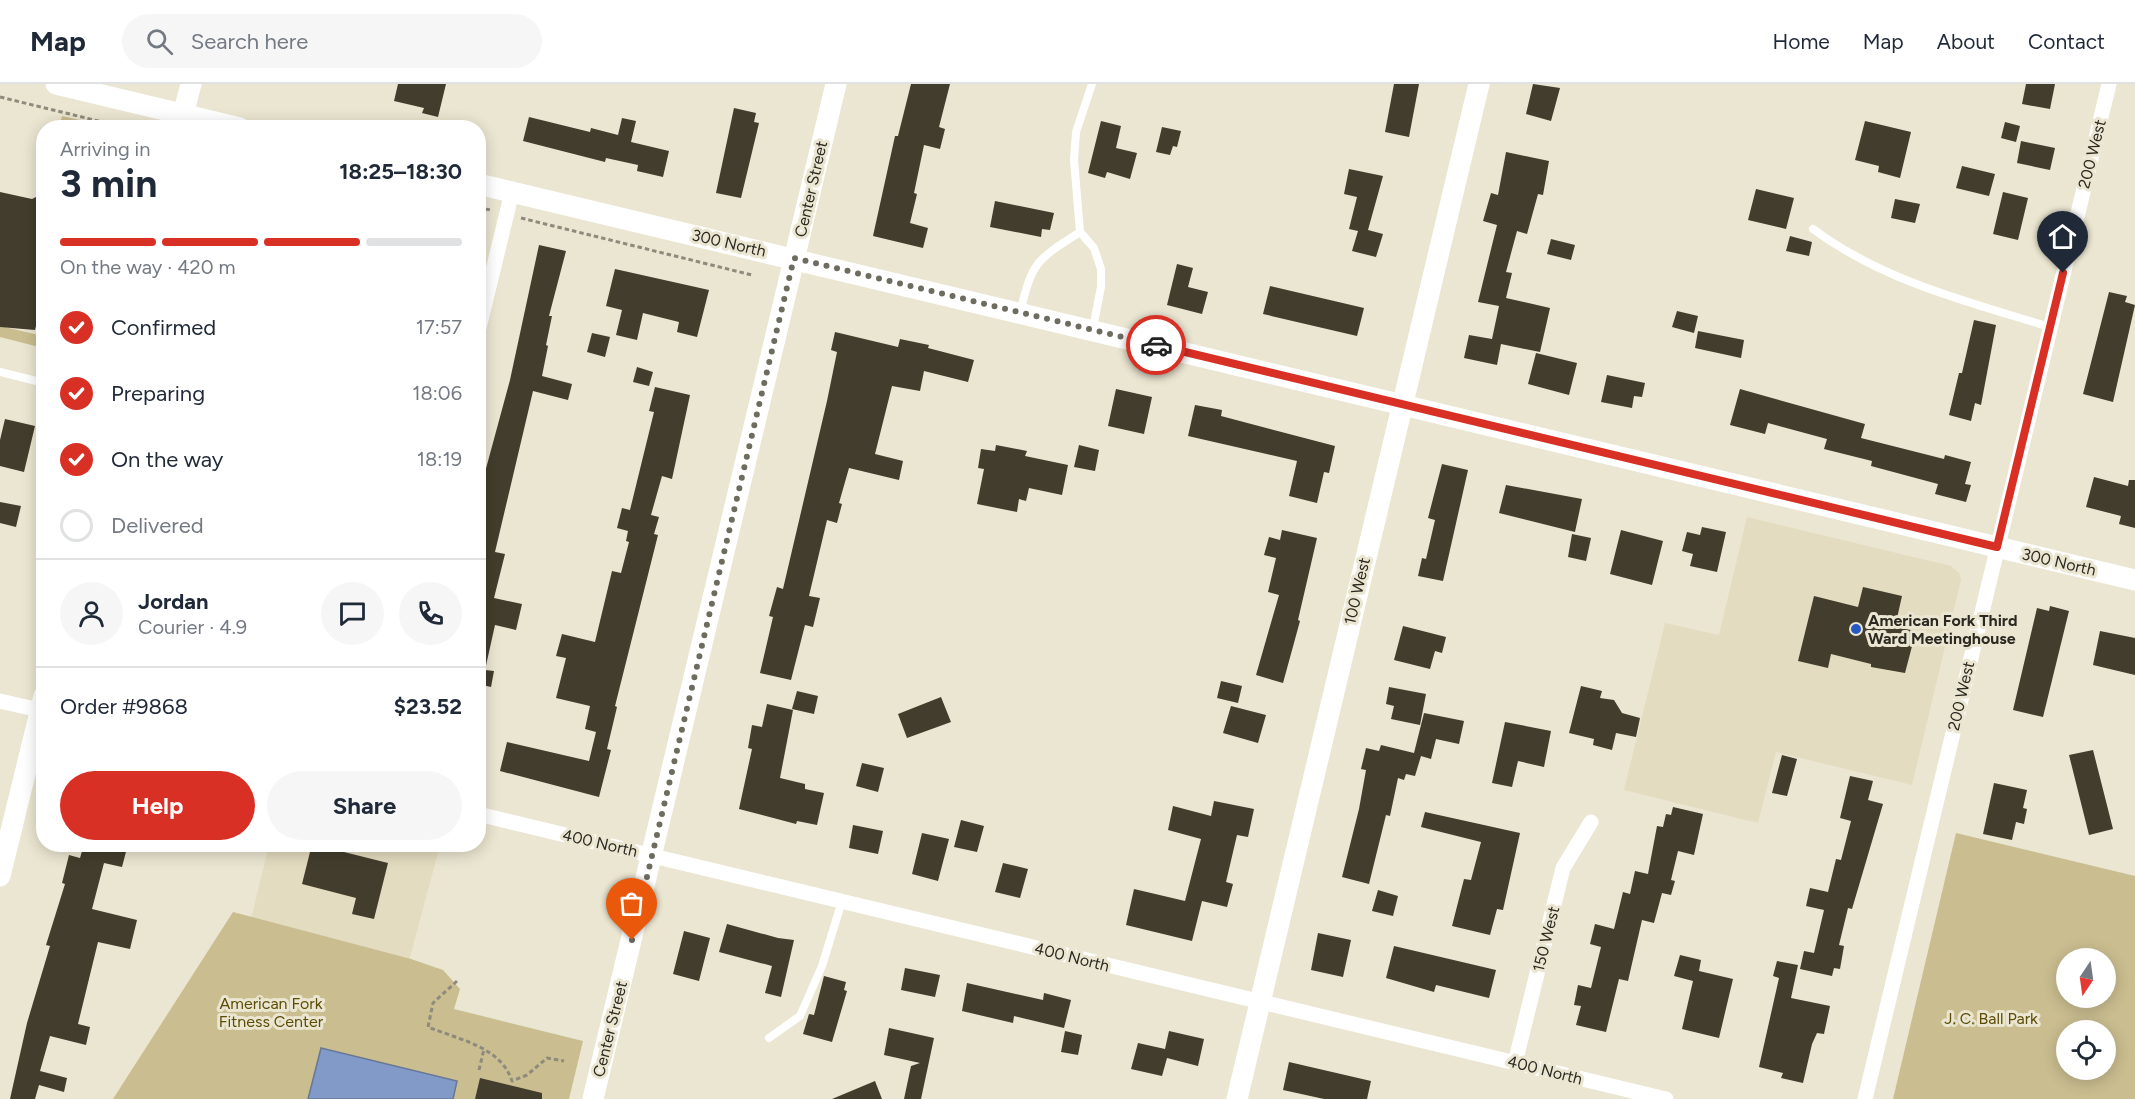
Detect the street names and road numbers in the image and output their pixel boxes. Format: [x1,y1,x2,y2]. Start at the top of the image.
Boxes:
street label: 200 West [2074,118,2110,190]
street label: Center Street [791,139,831,239]
street label: 300 North [690,225,768,261]
street label: 300 North [2020,544,2098,580]
street label: 100 West [1340,556,1374,626]
street label: 200 West [1944,660,1978,732]
street label: 400 North [561,825,639,861]
street label: 150 West [1529,904,1563,974]
street label: 400 North [1033,939,1111,975]
street label: Center Street [589,979,631,1079]
street label: 400 North [1506,1052,1584,1088]

